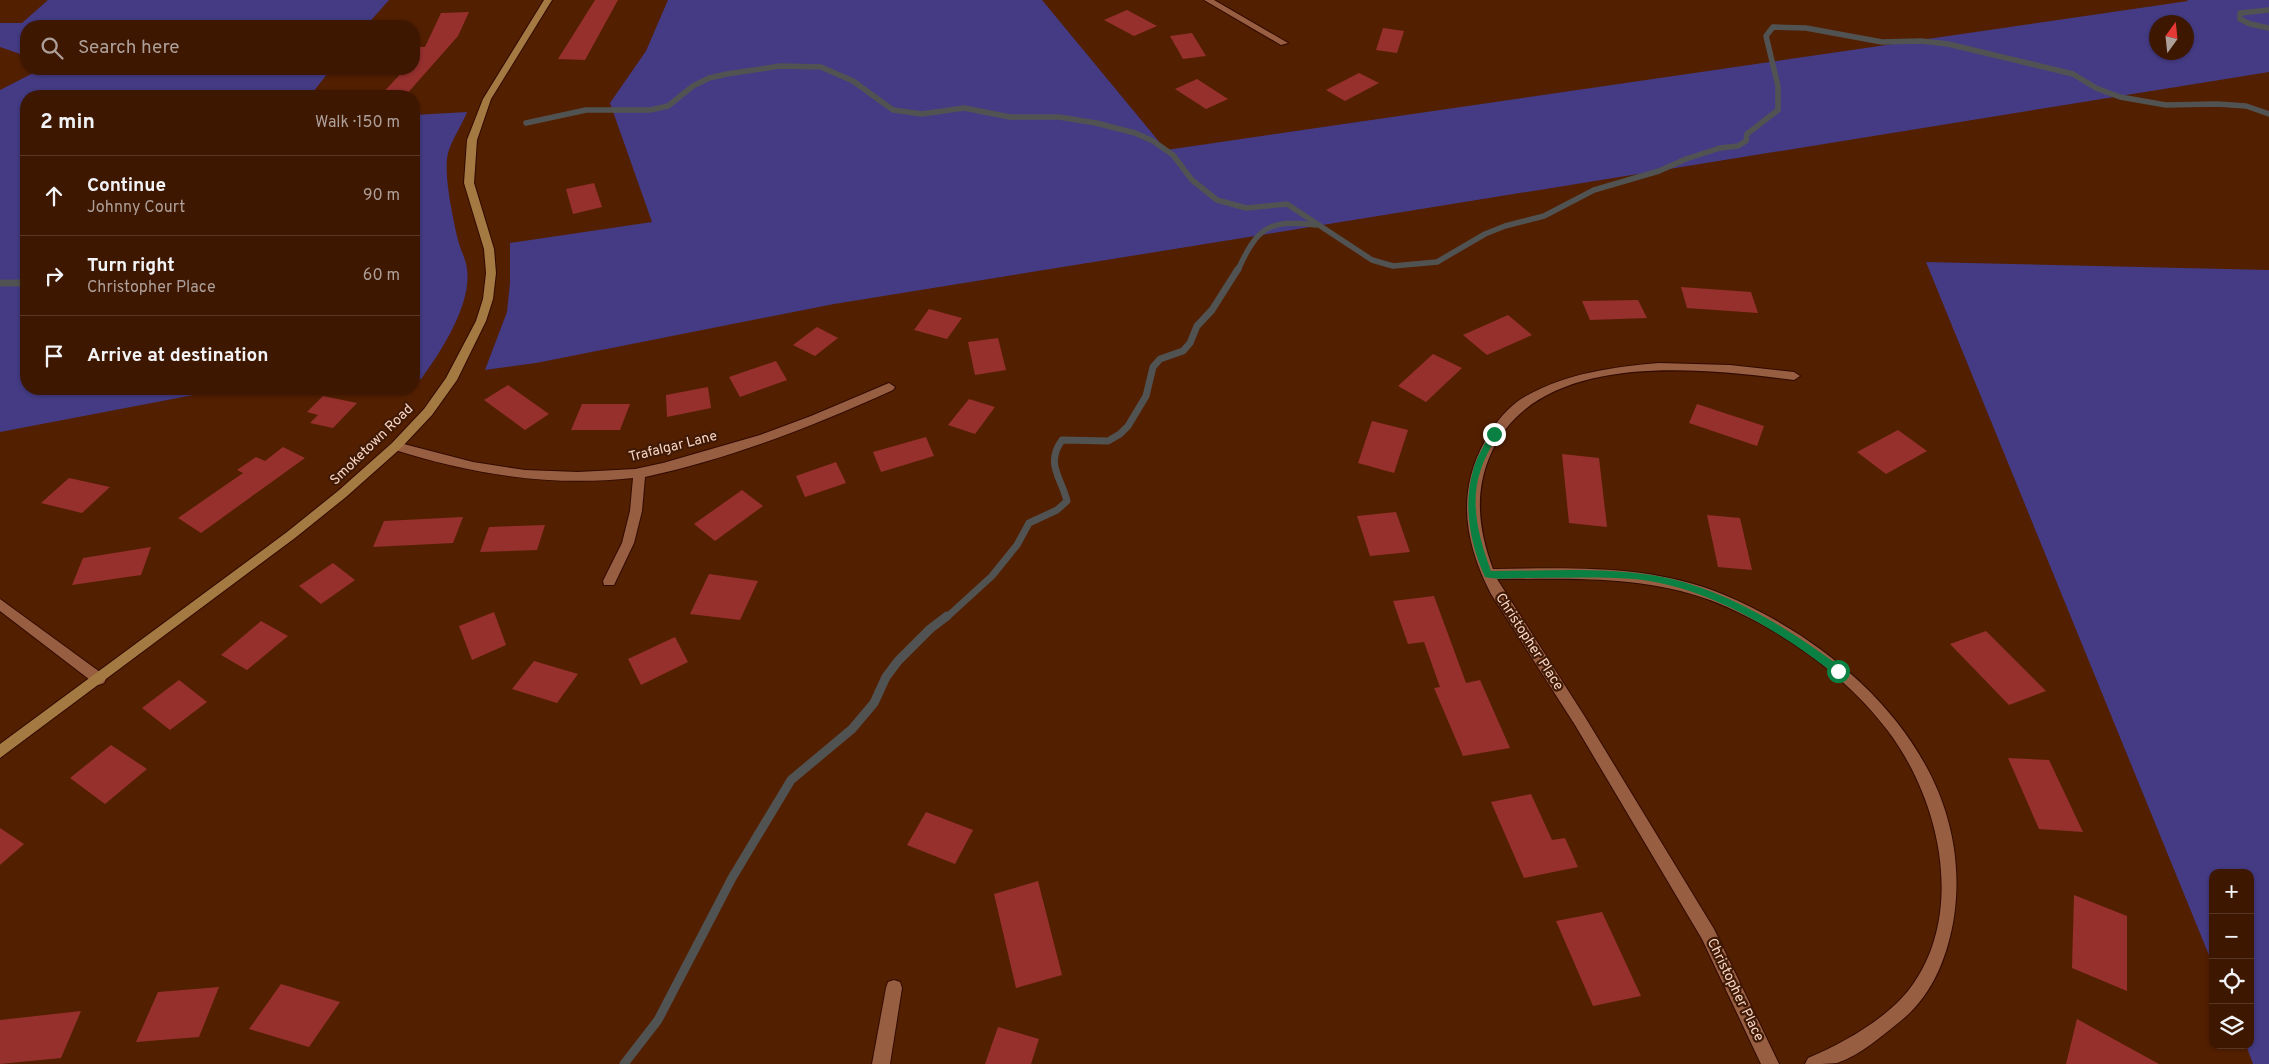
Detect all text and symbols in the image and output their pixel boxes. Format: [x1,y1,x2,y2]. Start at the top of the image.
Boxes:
north arrow [2149,15,2194,60]
search box [20,20,420,75]
icon: search [38,34,66,62]
text: Search here [78,36,180,60]
text: 2 min [40,109,95,136]
text: Walk · 150 m [315,113,400,133]
text: Continue [87,174,166,198]
icon: ahead [40,182,68,210]
text: 90 m [363,186,400,206]
text: Johnny Court [87,198,185,218]
text: Turn right [87,254,175,278]
icon: right [40,262,68,290]
text: 60 m [363,266,400,286]
text: Christopher Place [87,278,216,298]
icon: arrive [40,342,68,370]
text: Arrive at destination [87,344,268,368]
street label: Smoketown Road [327,401,417,489]
route end [1483,423,1506,446]
street label: Trafalgar Lane [627,428,719,466]
street label: Christopher Place [1491,590,1567,694]
route start [1827,660,1850,683]
map controls [2209,869,2254,1049]
button: + [2209,869,2254,914]
button: − [2209,914,2254,959]
street label: Christopher Place [1703,936,1767,1044]
button: locate [2209,959,2254,1004]
button: layers [2209,1004,2254,1049]

